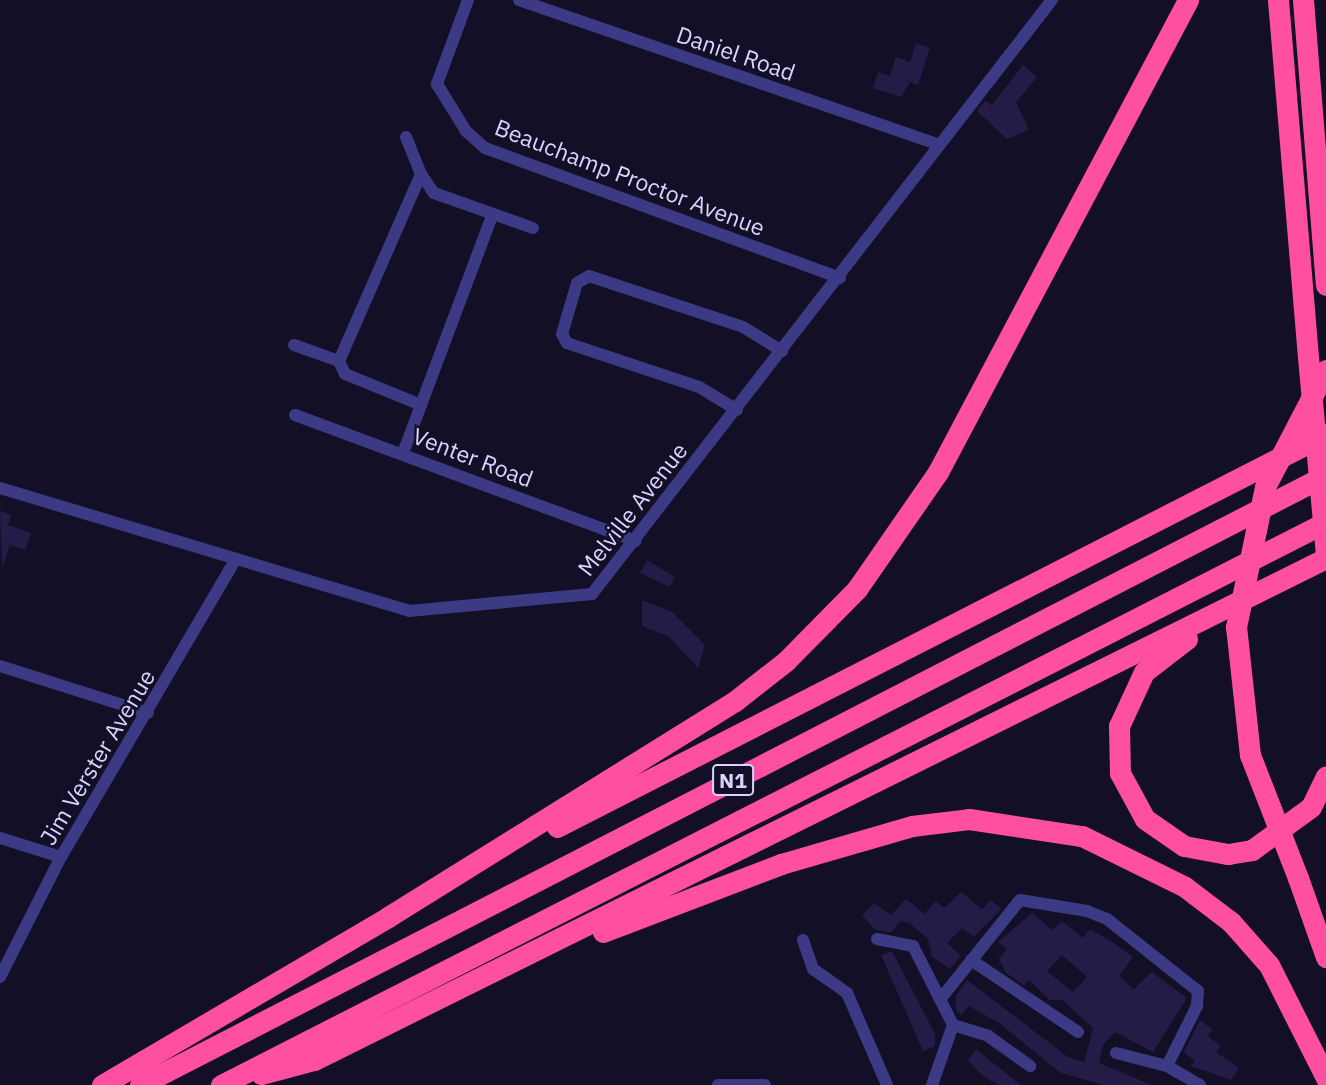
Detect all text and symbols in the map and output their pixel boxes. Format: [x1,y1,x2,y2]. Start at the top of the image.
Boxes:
street label: Daniel Road [673,20,799,86]
street label: Beauchamp Proctor Avenue [491,113,769,241]
street label: Venter Road [409,421,537,493]
street label: Melville Avenue [571,437,693,581]
street label: Jim Verster Avenue [34,664,160,850]
road number: N1 [712,762,754,798]

